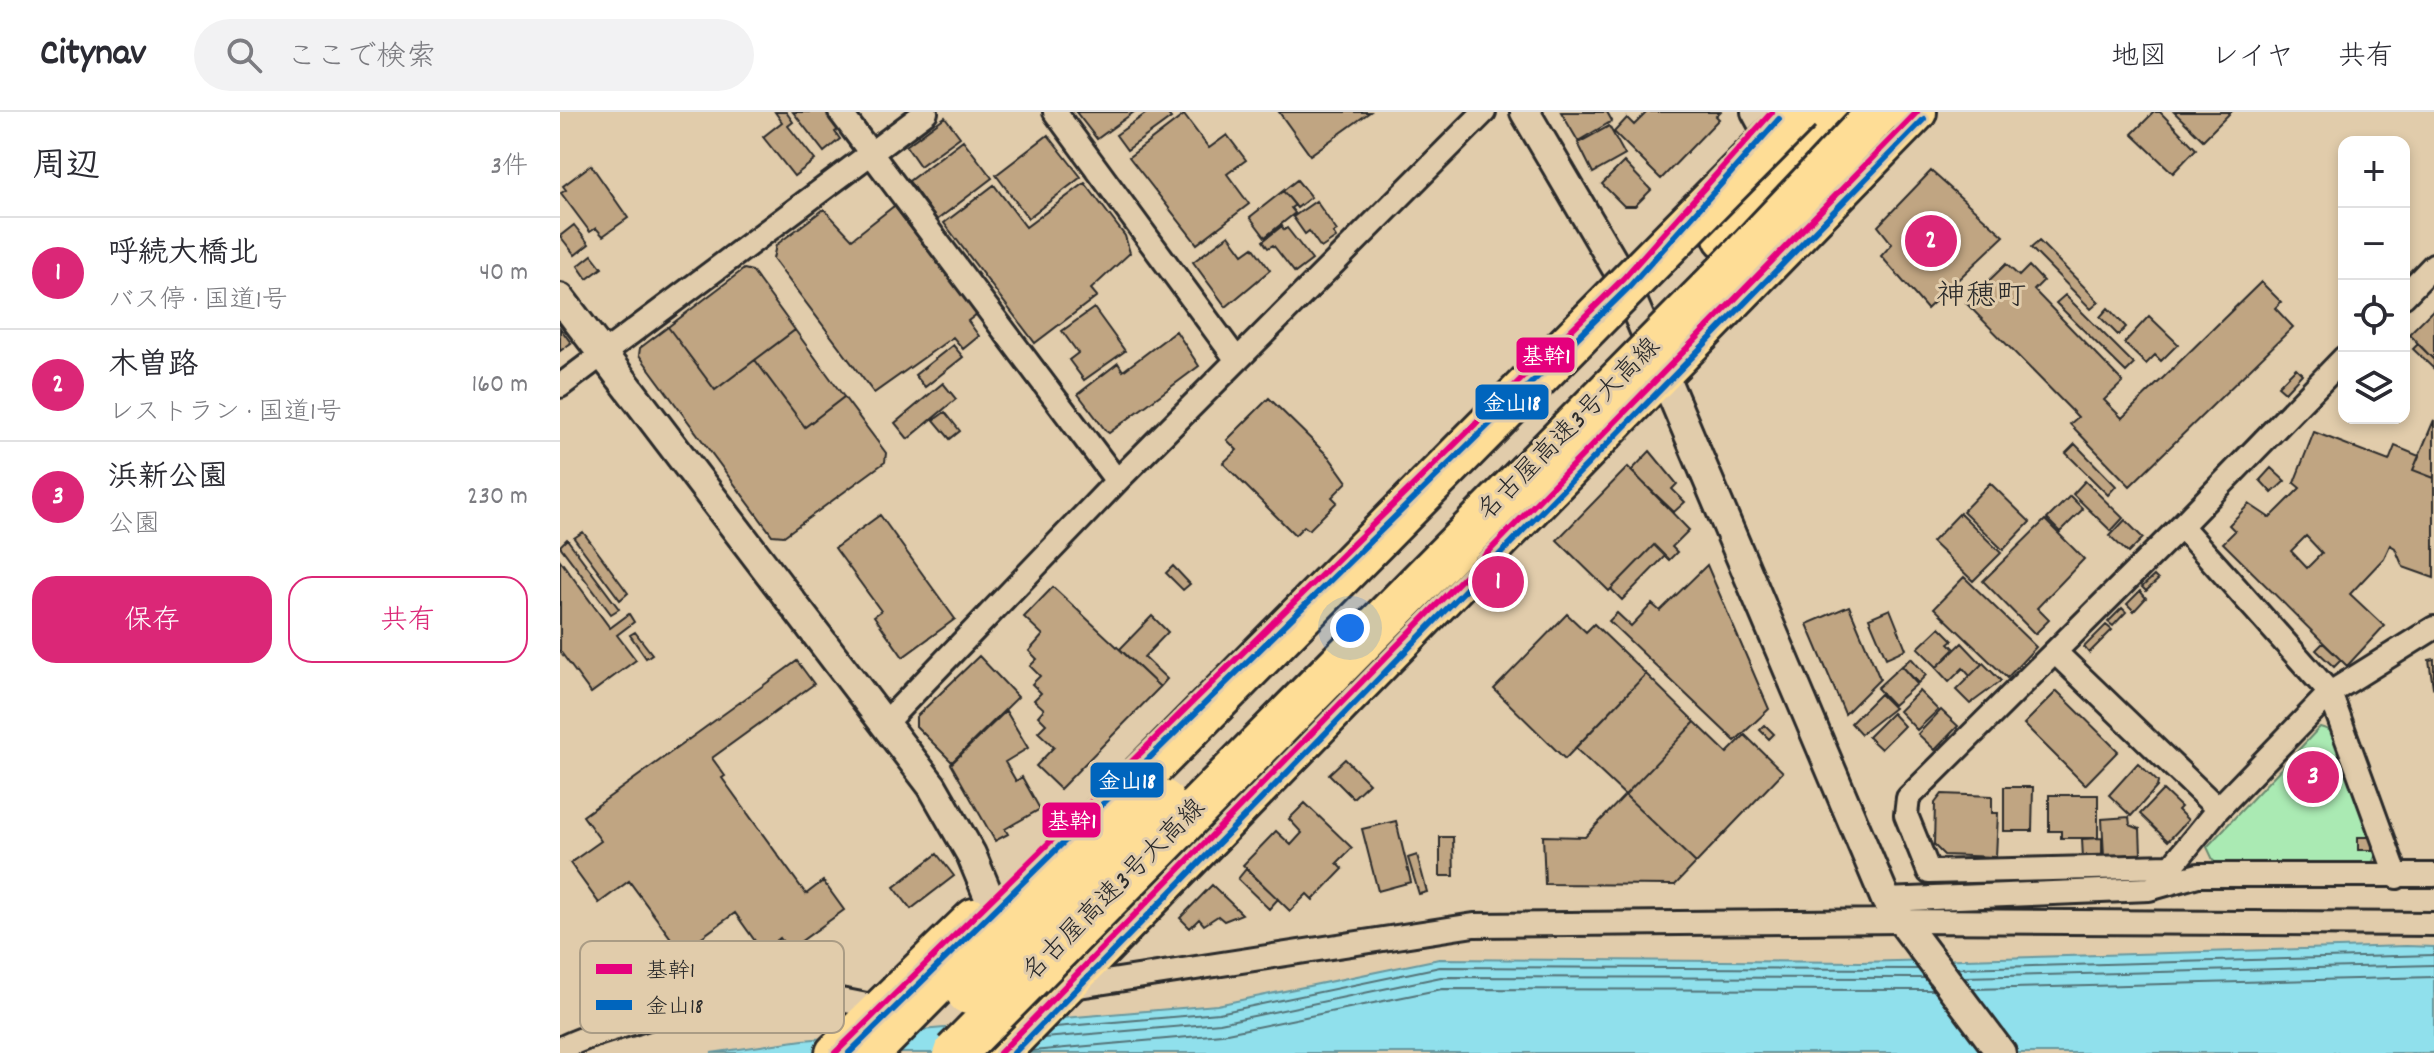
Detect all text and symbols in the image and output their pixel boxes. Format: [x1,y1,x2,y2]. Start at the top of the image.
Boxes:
search box [194,19,754,91]
text: Citynav [40,28,146,83]
icon: search [222,33,266,77]
text: ここで検索 [286,38,436,81]
text: 地図 [2111,39,2167,79]
text: レイヤ [2211,39,2294,79]
text: 共有 [2338,39,2394,79]
map controls [2338,136,2410,424]
button: + [2338,136,2410,208]
text: 周辺 [32,144,100,193]
text: 3件 [490,149,528,186]
button: − [2338,208,2410,280]
pin: 2 [1905,211,1957,271]
text: 呼続大橋北 [108,234,258,277]
text: 1 [55,255,61,292]
text: 40 m [479,255,528,292]
district label: 神穂町 [1936,277,2026,320]
button: locate [2338,280,2410,352]
text: バス停 · 国道1号 [108,283,288,320]
street label: 名古屋高速3号大高線 [1470,330,1670,530]
line badge: 基幹1 [1515,336,1576,374]
text: 基幹1 [1522,343,1570,374]
text: 木曽路 [108,346,198,389]
button: layers [2338,352,2410,424]
text: 2 [52,367,64,404]
text: 160 m [472,367,528,404]
line badge: 金山18 [1474,383,1550,421]
text: 金山18 [1483,390,1541,421]
text: レストラン · 国道1号 [108,395,342,432]
text: 浜新公園 [108,458,228,501]
text: 3 [52,479,64,516]
text: 230 m [467,479,528,516]
text: 公園 [108,507,160,544]
pin: 1 [1472,552,1524,612]
button: 保存 [32,576,272,663]
button: 共有 [288,576,528,663]
your location [1330,608,1370,648]
pin: 3 [2287,747,2339,807]
line badge: 金山18 [1089,761,1165,799]
text: 金山18 [1098,768,1156,799]
street label: 名古屋高速3号大高線 [1015,791,1215,991]
line badge: 基幹1 [1041,801,1102,839]
text: 基幹1 [1048,808,1096,839]
legend [580,941,844,1033]
text: 基幹1 [646,957,695,988]
text: 金山18 [646,993,704,1024]

